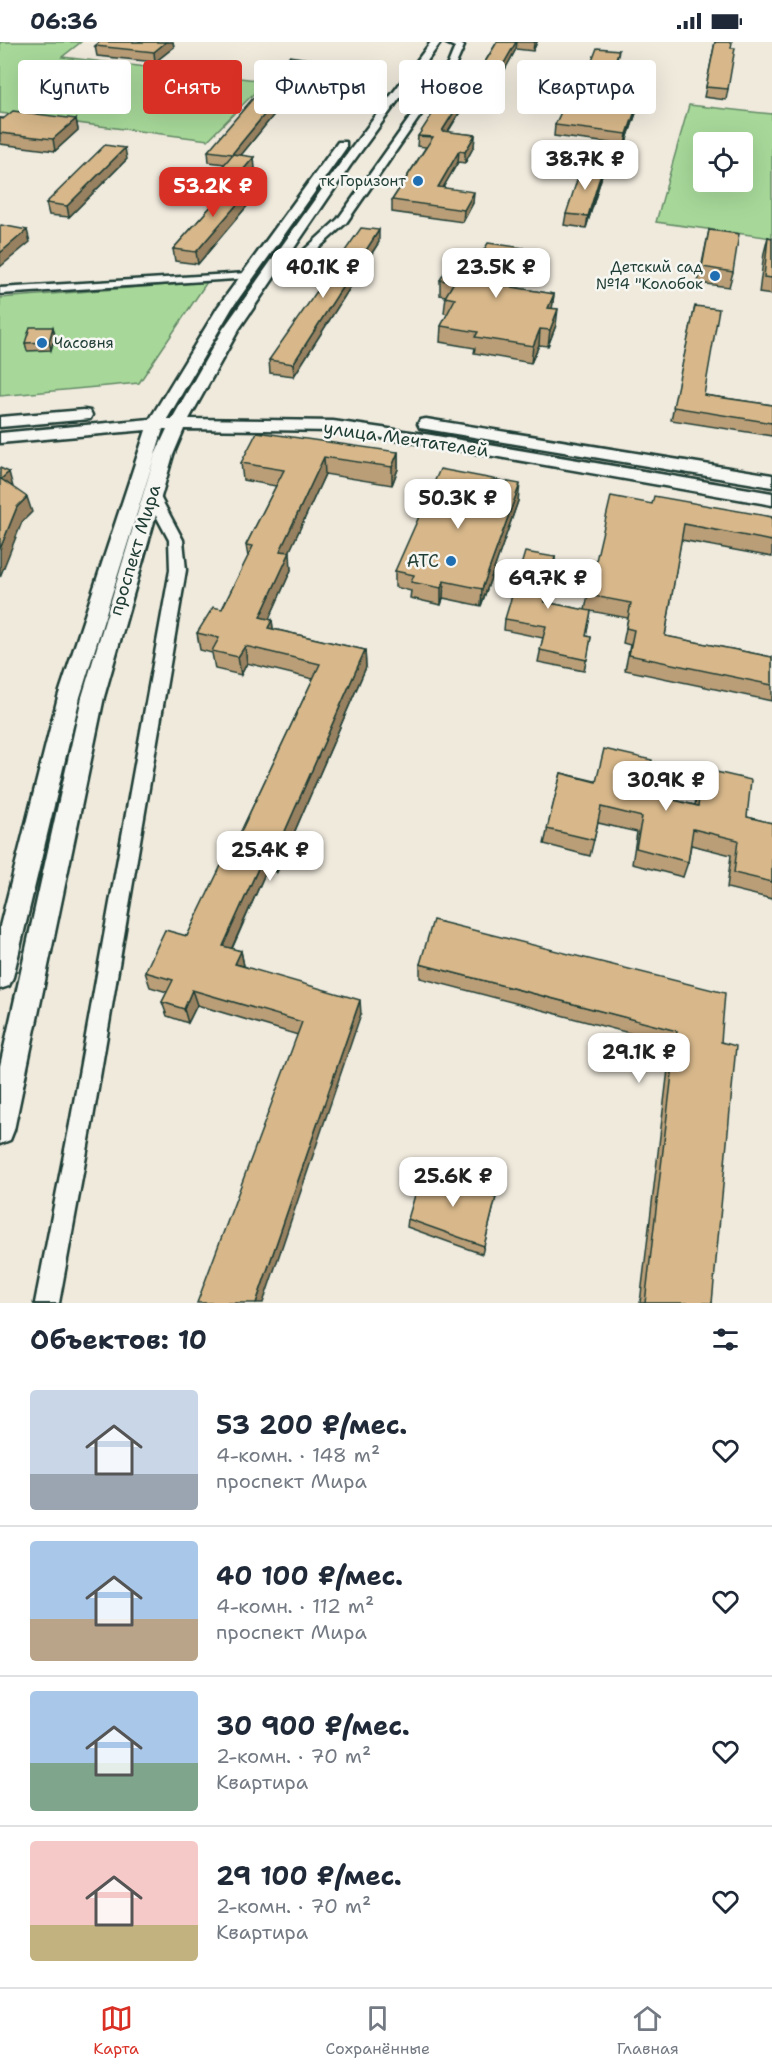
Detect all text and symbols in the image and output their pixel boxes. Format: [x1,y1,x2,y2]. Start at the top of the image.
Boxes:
text: 06:36 [30,7,98,36]
chip: Купить [18,60,131,114]
chip: Снять [143,60,242,114]
chip: Фильтры [254,60,387,114]
chip: Новое [399,60,505,114]
chip: Квартира [517,60,656,114]
map controls [693,132,753,192]
button: locate [693,132,753,192]
pin: 38.7K ₽ [530,140,640,191]
text: 38.7K ₽ [545,146,625,172]
pin: 53.2K ₽ [158,167,268,218]
place label: тк Горизонт [319,171,406,191]
text: 53.2K ₽ [173,173,253,199]
marker: тк Горизонт [411,174,425,188]
pin: 40.1K ₽ [268,248,378,299]
pin: 23.5K ₽ [441,248,551,299]
text: 40.1K ₽ [286,254,360,280]
text: 23.5K ₽ [456,254,536,280]
place label: Детский сад №14 "Колобок [596,257,703,294]
marker: Детский сад №14 "Колобок [708,269,722,283]
place label: Часовня [54,333,114,353]
marker: Часовня [35,336,49,350]
street label: улица Мечтателей [322,416,490,463]
pin: 50.3K ₽ [403,479,513,530]
street label: проспект Мира [104,482,166,618]
text: 50.3K ₽ [418,485,498,511]
place label: АТС [407,549,439,573]
marker: АТС [444,554,458,568]
pin: 69.7K ₽ [493,559,603,610]
text: 69.7K ₽ [509,565,587,591]
pin: 30.9K ₽ [611,761,721,812]
text: 30.9K ₽ [627,767,705,793]
pin: 25.4K ₽ [215,831,325,882]
text: 25.4K ₽ [231,837,309,863]
pin: 29.1K ₽ [584,1033,694,1084]
text: 29.1K ₽ [602,1039,676,1065]
pin: 25.6K ₽ [398,1157,508,1208]
text: 25.6K ₽ [413,1163,493,1189]
text: Объектов: 10 [30,1322,207,1357]
icon: filters [709,1323,742,1356]
text: 53 200 ₽/мес. [216,1407,407,1442]
icon: home [78,1414,150,1486]
icon: heart [709,1434,742,1467]
text: 4-комн. · 148 m² [216,1442,380,1468]
text: проспект Мира [216,1468,367,1494]
text: 40 100 ₽/мес. [216,1558,403,1593]
icon: home [78,1565,150,1637]
icon: heart [709,1585,742,1618]
text: 4-комн. · 112 m² [216,1593,374,1619]
text: проспект Мира [216,1619,367,1645]
text: 30 900 ₽/мес. [216,1708,410,1743]
icon: home [78,1715,150,1787]
icon: heart [709,1735,742,1768]
text: 2-комн. · 70 m² [216,1743,371,1769]
text: Квартира [216,1769,308,1795]
text: 29 100 ₽/мес. [216,1858,402,1893]
icon: home [78,1865,150,1937]
icon: heart [709,1885,742,1918]
text: 2-комн. · 70 m² [216,1893,371,1919]
text: Квартира [216,1919,308,1945]
tab: Карта [93,2002,139,2059]
tab: Сохранённые [326,2002,430,2059]
tab: Главная [617,2002,679,2059]

